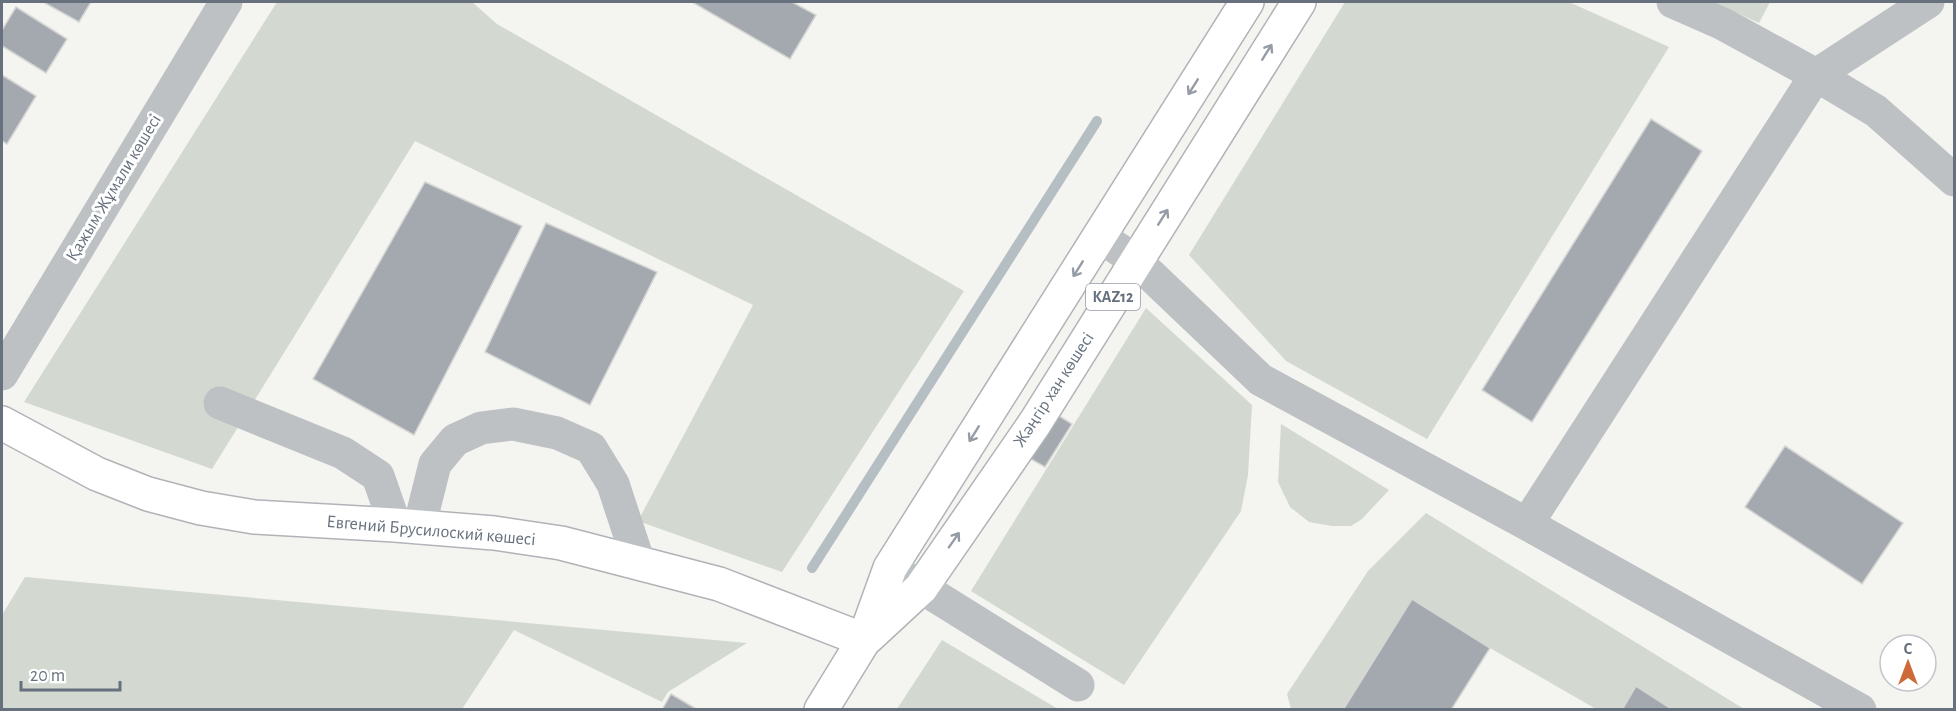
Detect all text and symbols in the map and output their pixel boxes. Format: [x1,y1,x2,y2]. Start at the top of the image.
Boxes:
one-way arrow [1261,44,1274,61]
one-way arrow [1187,78,1200,95]
street label: Қажым Жұмали көшесі [63,111,165,265]
one-way arrow [1158,209,1170,226]
one-way arrow [1072,261,1085,278]
road number: KAZ12 [1086,284,1140,310]
street label: Жәңгір хан көшесі [1010,330,1098,450]
one-way arrow [968,425,980,442]
street label: Евгений Брусилоский көшесі [326,513,536,549]
one-way arrow [948,532,960,548]
north arrow [1878,633,1938,693]
text: С [1904,641,1913,657]
scale bar [21,654,120,692]
text: 20 m [30,667,65,685]

